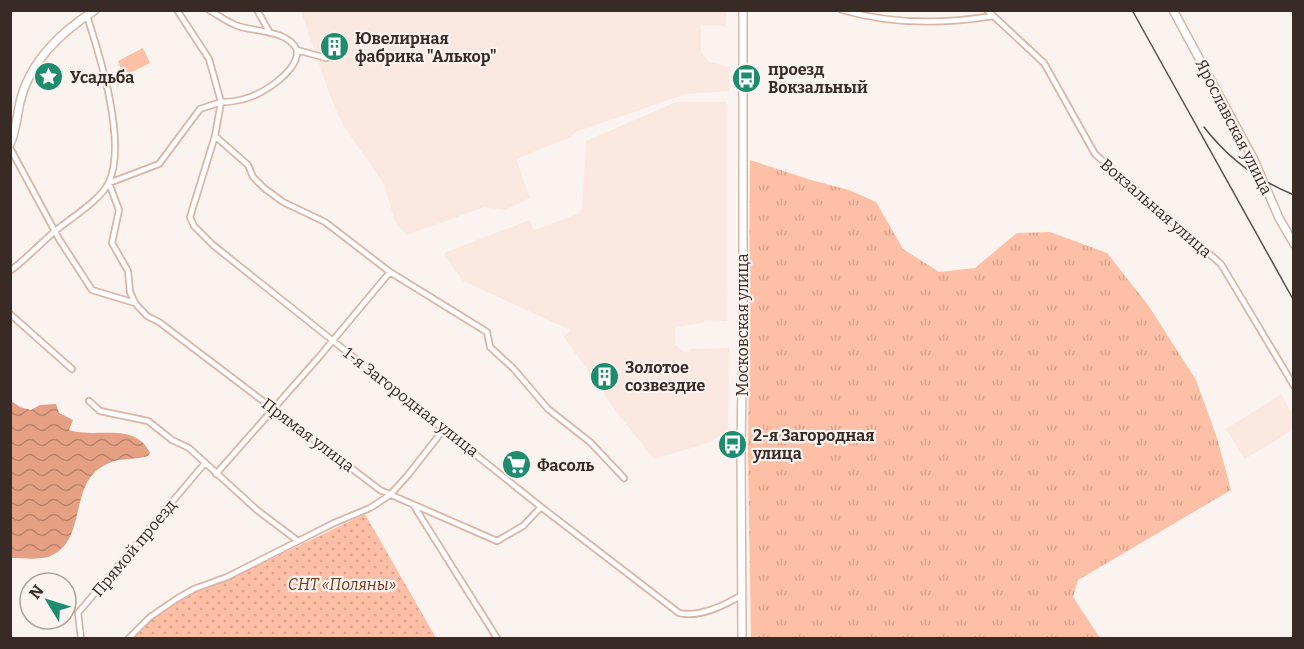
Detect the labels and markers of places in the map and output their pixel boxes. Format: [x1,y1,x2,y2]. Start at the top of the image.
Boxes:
place label: Ювелирная фабрика "Алькор" [355,29,497,66]
building icon: Ювелирная фабрика "Алькор" [318,31,350,63]
place label: проезд Вокзальный [768,60,868,97]
place icon: Усадьба [33,61,65,93]
bus stop icon: проезд Вокзальный [731,62,763,94]
place label: Усадьба [70,68,134,87]
place label: Золотое созвездие [625,358,706,395]
building icon: Золотое созвездие [588,360,620,392]
place label: 2-я Загородная улица [752,426,874,463]
bus stop icon: 2-я Загородная улица [716,428,748,460]
supermarket icon: Фасоль [500,449,532,481]
place label: Фасоль [537,456,595,475]

